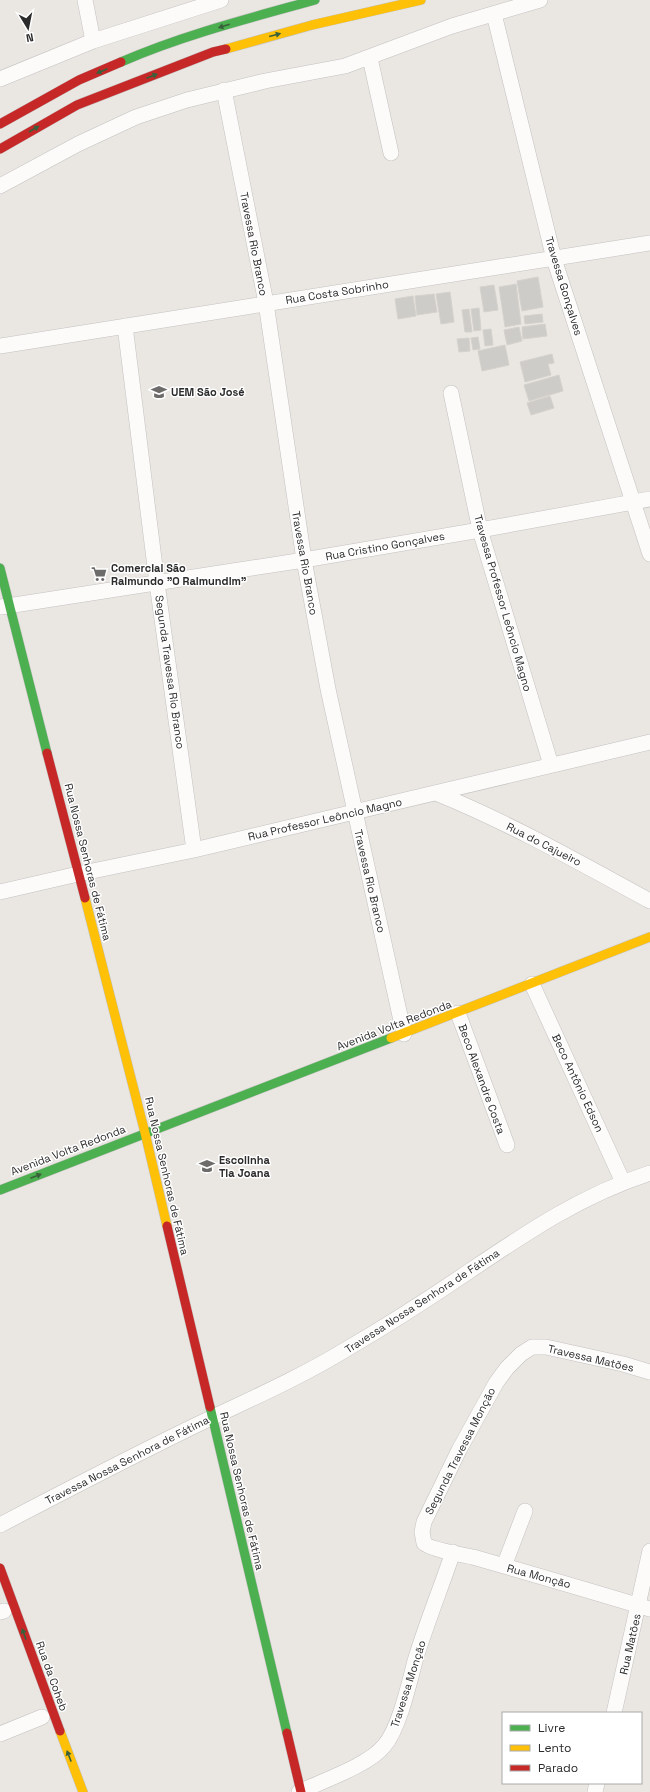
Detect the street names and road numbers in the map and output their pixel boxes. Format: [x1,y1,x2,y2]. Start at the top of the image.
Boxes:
street label: Travessa Rio Branco [237,191,271,297]
street label: Travessa Gonçalves [542,235,586,337]
street label: Rua Costa Sobrinho [284,277,390,307]
street label: Travessa Rio Branco [289,510,321,616]
street label: Travessa Professor Leôncio Magno [471,513,535,693]
street label: Rua Cristino Gonçalves [324,529,446,563]
street label: Segunda Travessa Rio Branco [152,594,188,750]
street label: Rua Nossa Senhoras de Fátima [62,782,115,943]
street label: Rua Professor Leôncio Magno [247,794,404,844]
street label: Rua do Cajueiro [504,819,584,869]
street label: Travessa Rio Branco [351,828,389,934]
street label: Avenida Volta Redonda [335,996,454,1053]
street label: Beco Alexandre Costa [456,1022,509,1137]
street label: Beco Antônio Edson [549,1032,607,1134]
street label: Rua Nossa Senhoras de Fátima [142,1096,192,1257]
street label: Avenida Volta Redonda [9,1121,128,1178]
street label: Travessa Nossa Senhora de Fátima [342,1245,503,1356]
street label: Travessa Matões [547,1341,636,1375]
street label: Segunda Travessa Monção [422,1385,498,1517]
street label: Rua Nossa Senhoras de Fátima [217,1411,267,1572]
street label: Travessa Nossa Senhora de Fátima [43,1412,212,1508]
street label: Rua Monção [506,1561,573,1591]
street label: Rua Matões [616,1612,644,1676]
street label: Travessa Monção [387,1638,429,1730]
street label: Rua da Coheb [33,1639,71,1713]

